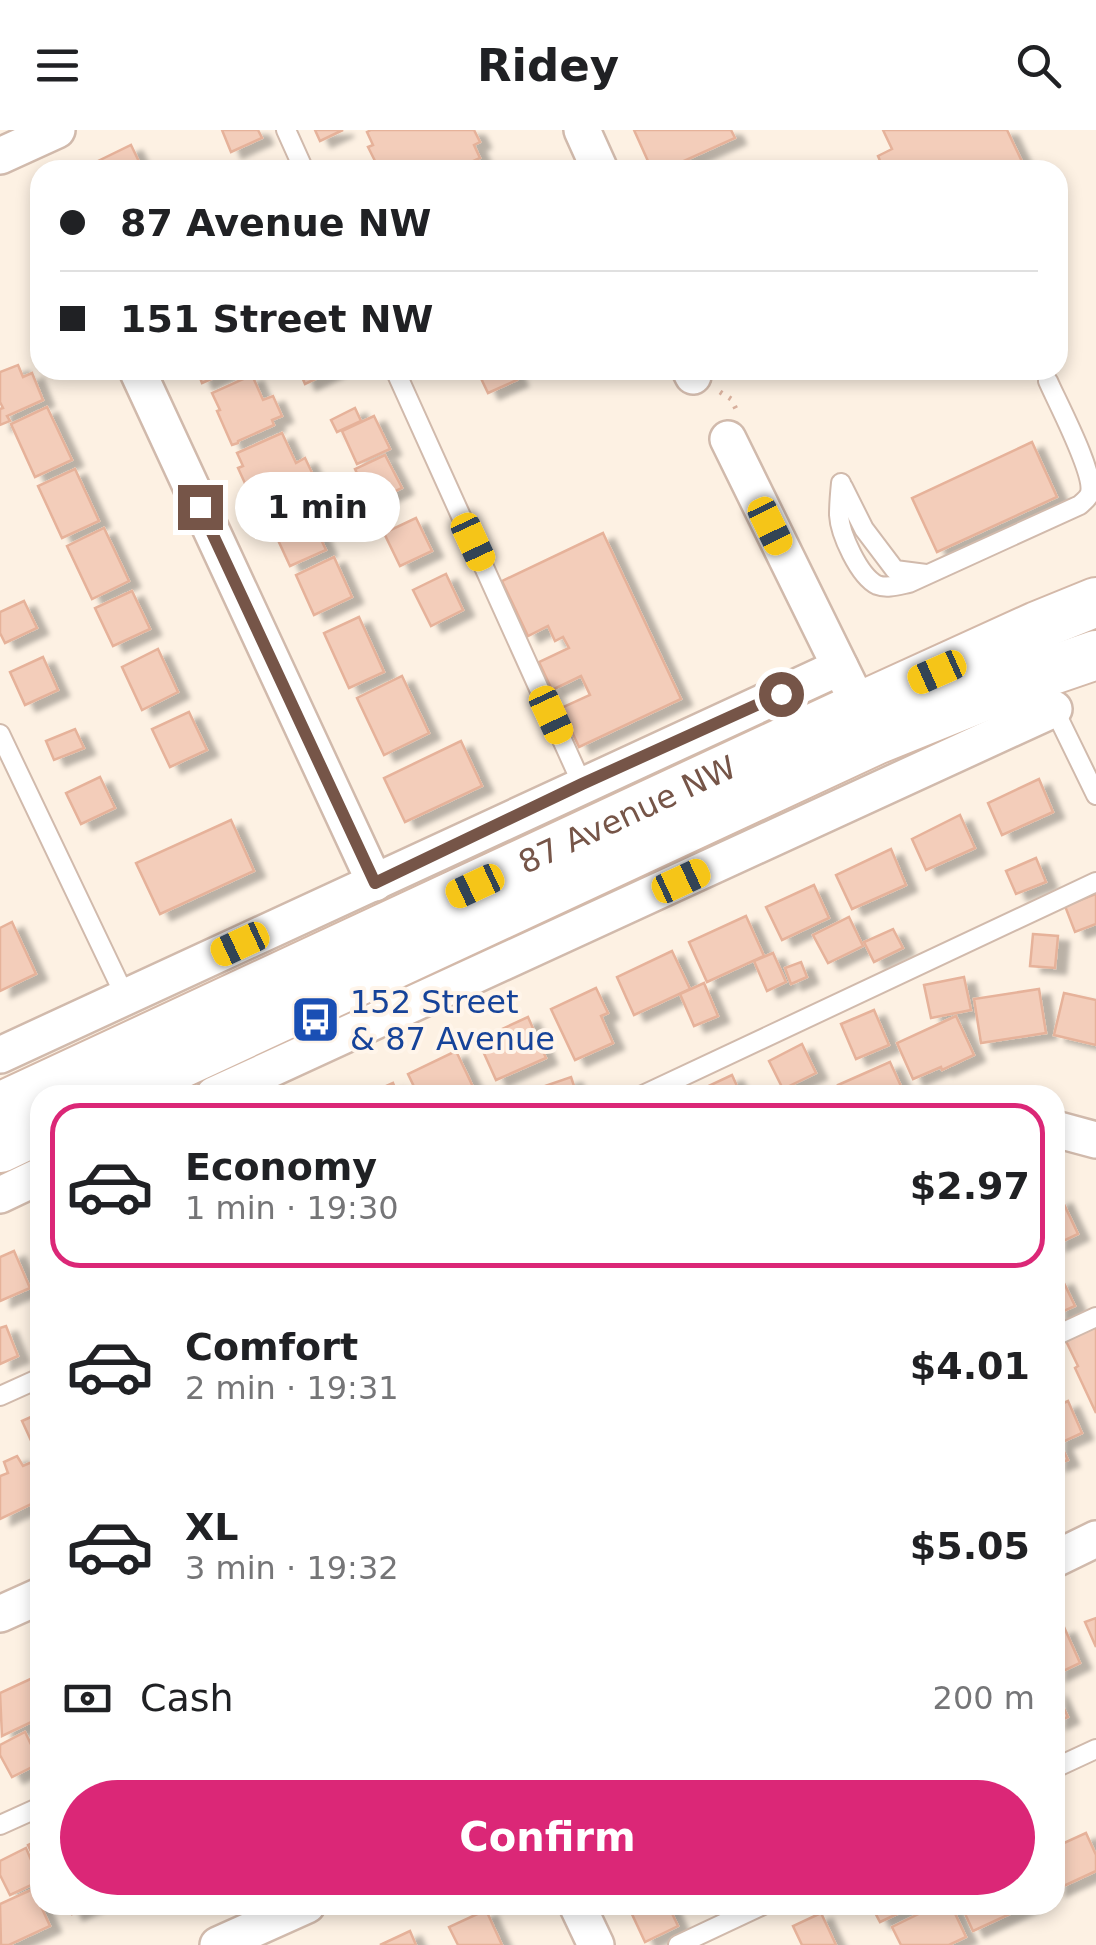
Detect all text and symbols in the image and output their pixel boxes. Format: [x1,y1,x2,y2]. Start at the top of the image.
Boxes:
icon: menu [30,38,85,93]
icon: search [1011,38,1066,93]
text: Ridey [477,39,619,92]
text: 87 Avenue NW [120,201,432,245]
text: 151 Street NW [120,297,433,341]
callout: 1 min [235,472,400,542]
route end [178,485,223,530]
text: 1 min [267,488,368,526]
car [743,492,797,560]
car [447,508,499,576]
car [903,646,971,698]
route start [759,672,804,717]
car [525,681,577,749]
street label: 87 Avenue NW [513,748,742,882]
car [647,855,715,907]
car [441,860,509,912]
car [206,918,274,970]
place label: 152 Street & 87 Avenue [350,983,555,1058]
bus stop icon: 152 Street & 87 Avenue [289,994,341,1046]
icon: car [65,1141,155,1231]
text: Economy [185,1145,377,1189]
text: $2.97 [910,1164,1030,1208]
text: 1 min · 19:30 [185,1189,399,1227]
icon: car [65,1321,155,1411]
text: Comfort [185,1325,358,1369]
text: $4.01 [910,1344,1030,1388]
text: 2 min · 19:31 [185,1369,399,1407]
icon: car [65,1501,155,1591]
text: XL [185,1505,239,1549]
text: $5.05 [910,1524,1030,1568]
text: 3 min · 19:32 [185,1549,399,1587]
icon: cash [60,1671,115,1726]
text: Cash [140,1676,234,1720]
text: 200 m [933,1679,1035,1717]
button: Confirm [60,1780,1035,1895]

